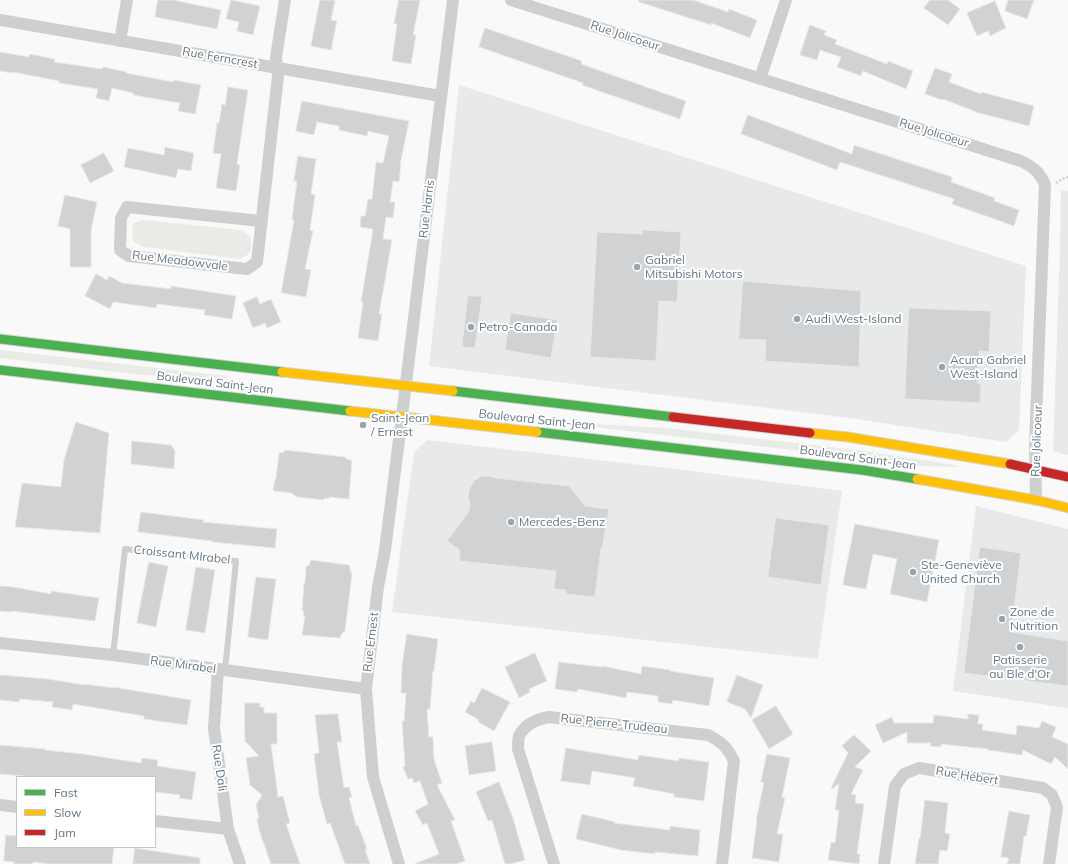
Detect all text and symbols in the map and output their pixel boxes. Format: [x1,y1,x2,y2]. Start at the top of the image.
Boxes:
street label: Rue Jolicoeur [589,18,661,54]
street label: Rue Ferncrest [181,44,259,72]
street label: Rue Jolicoeur [898,116,970,150]
street label: Rue Harris [416,179,438,239]
street label: Rue Meadowvale [131,248,229,274]
place label: Gabriel Mitsubishi Motors [645,253,743,281]
marker: Gabriel Mitsubishi Motors [632,262,642,272]
place label: Audi West-Island [805,312,902,326]
marker: Audi West-Island [792,314,802,324]
place label: Petro-Canada [479,320,558,334]
marker: Petro-Canada [466,322,476,332]
place label: Acura Gabriel West-Island [950,353,1026,381]
marker: Acura Gabriel West-Island [937,362,947,372]
street label: Boulevard Saint-Jean [156,369,274,397]
street label: Rue Jolicoeur [1029,405,1045,477]
street label: Boulevard Saint-Jean [478,407,596,433]
place label: Saint-Jean / Ernest [371,411,429,439]
marker: Saint-Jean / Ernest [358,420,368,430]
street label: Boulevard Saint-Jean [799,443,917,473]
place label: Mercedes-Benz [519,515,605,529]
marker: Mercedes-Benz [506,517,516,527]
street label: Croissant MIrabel [133,543,231,567]
place label: Ste-Geneviève United Church [921,558,1002,586]
marker: Ste-Geneviève United Church [908,567,918,577]
place label: Zone de Nutrition [1010,605,1058,633]
street label: Rue Ernest [360,611,382,673]
marker: Zone de Nutrition [997,614,1007,624]
marker: Patisserie au Ble d'Or [1015,642,1025,652]
street label: Rue Mirabel [149,653,217,677]
place label: Patisserie au Ble d'Or [989,653,1051,681]
street label: Rue Pierre-Trudeau [560,711,668,737]
street label: Rue Dali [209,744,229,792]
street label: Rue Hébert [935,764,999,788]
legend [16,776,156,848]
text: Fast [54,785,78,800]
text: Slow [54,805,82,820]
text: Jam [54,825,76,840]

